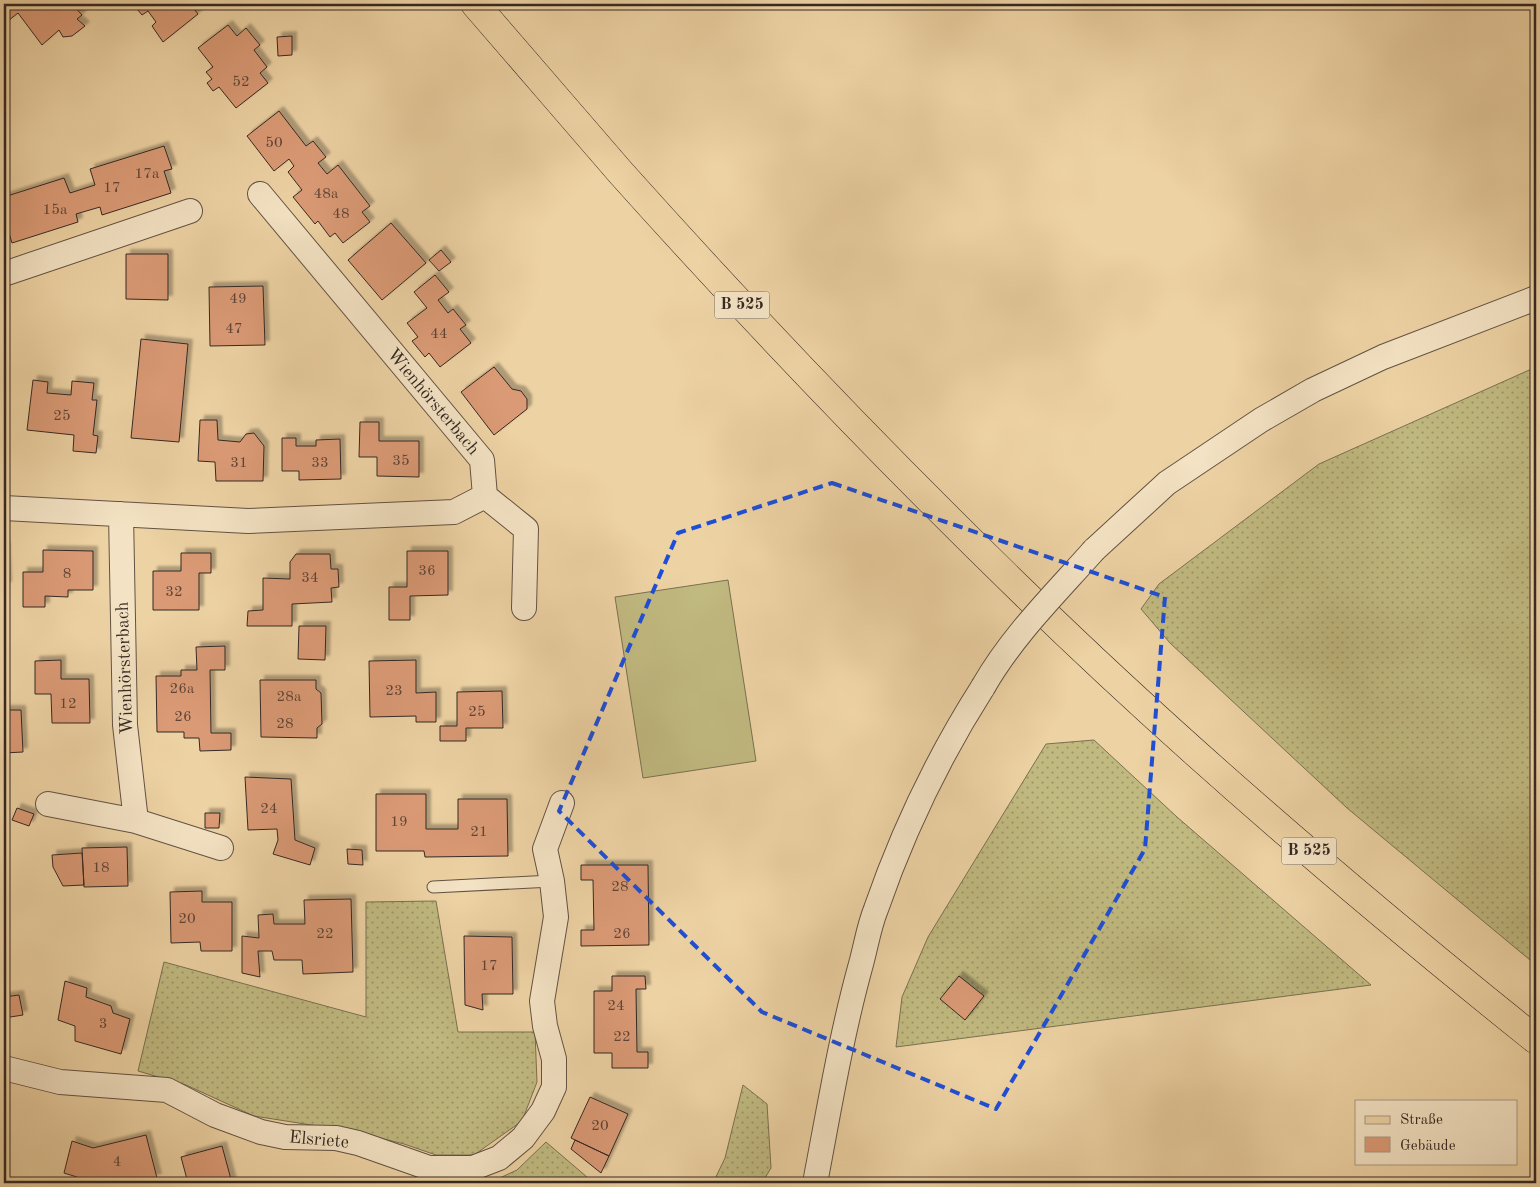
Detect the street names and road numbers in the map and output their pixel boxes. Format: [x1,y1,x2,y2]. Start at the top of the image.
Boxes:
road number: B 525 [714,292,770,318]
street label: Wienhörsterbach [383,345,483,459]
street label: Wienhörsterbach [114,601,136,735]
road number: B 525 [1282,838,1336,864]
street label: Elsriete [288,1128,350,1152]

